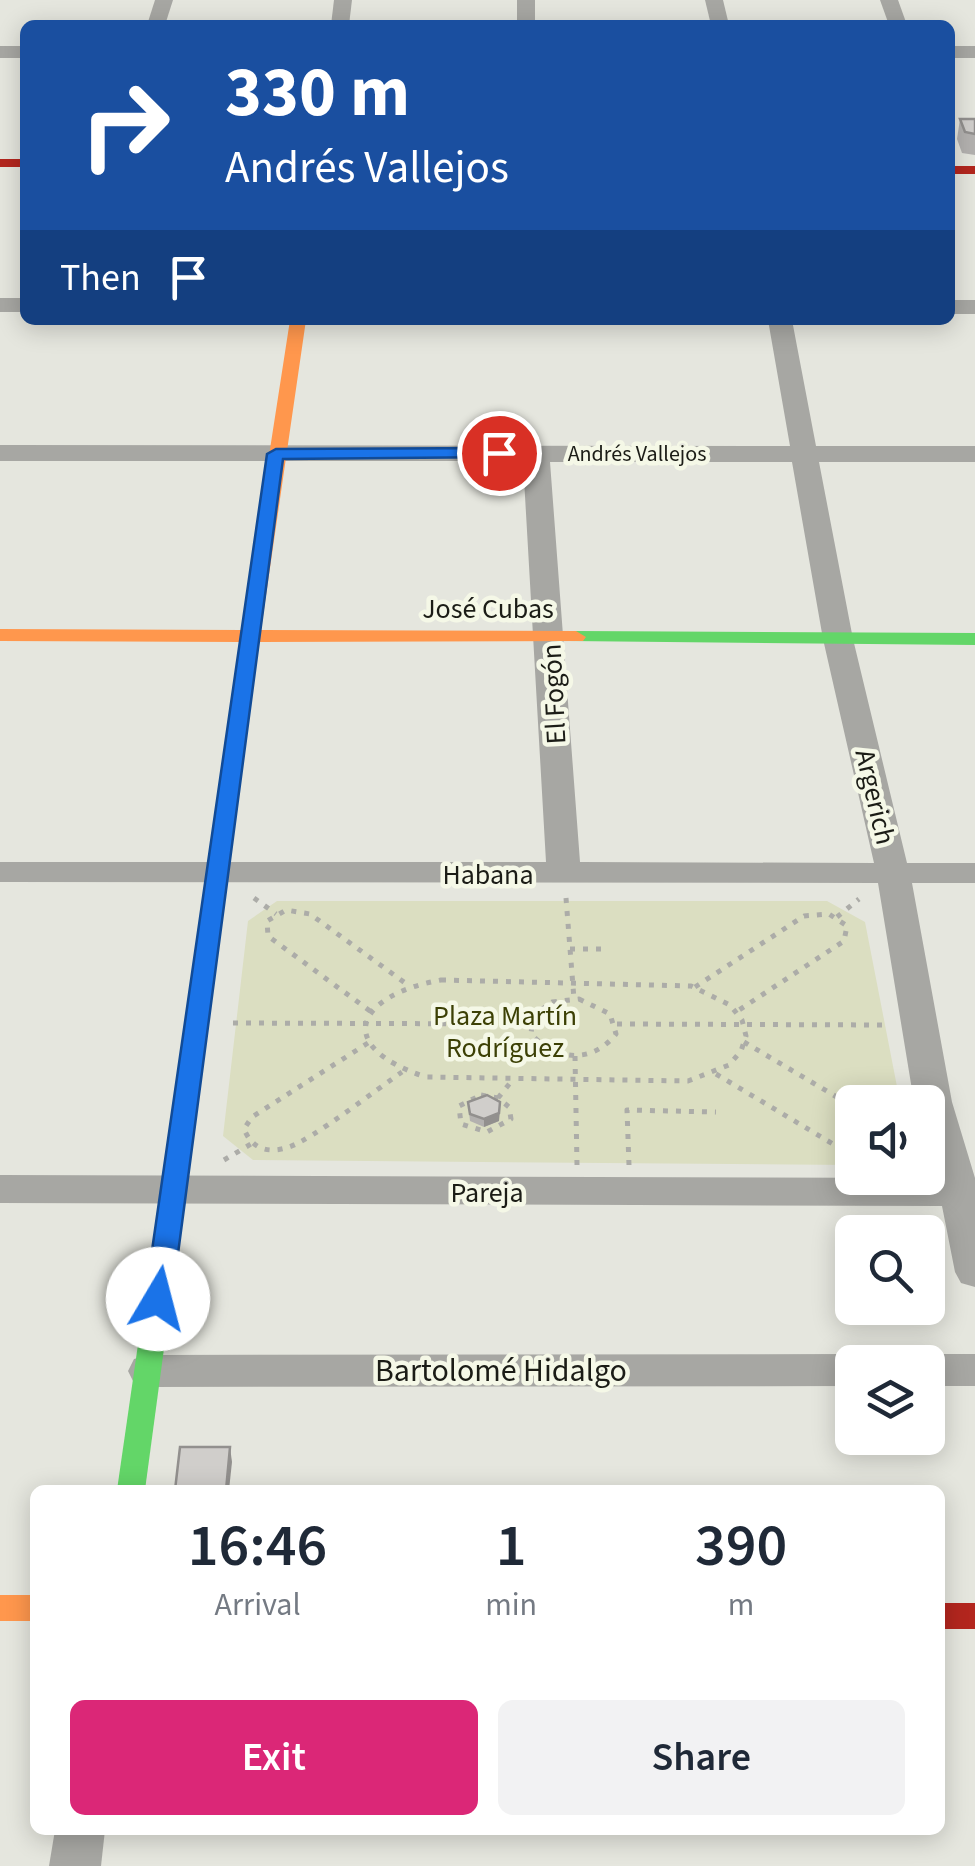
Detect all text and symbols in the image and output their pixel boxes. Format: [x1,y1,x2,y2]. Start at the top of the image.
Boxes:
text: 330 m [225,43,410,143]
icon: right [60,60,190,190]
text: Andrés Vallejos [225,136,509,200]
icon: arrive [161,250,216,305]
text: Then [60,251,141,305]
pin [457,411,542,496]
icon: arrive [472,426,527,481]
street label: Andrés Vallejos [568,438,706,470]
street label: José Cubas [422,589,554,629]
street label: El Fogón [531,643,577,745]
street label: Argerich [845,745,905,849]
street label: Habana [442,855,534,895]
park label: Plaza Martín Rodríguez [433,996,577,1068]
map controls [835,1085,945,1455]
button: sound [835,1085,945,1195]
street label: Pareja [450,1173,524,1213]
button: search [835,1215,945,1325]
position arrow [106,1247,210,1351]
button: layers [835,1345,945,1455]
street label: Bartolomé Hidalgo [375,1348,627,1394]
text: 16:46 [188,1504,327,1589]
text: 1 [496,1504,527,1589]
text: 390 [695,1504,787,1589]
text: Arrival [215,1582,301,1628]
text: min [485,1582,537,1628]
text: m [728,1582,754,1628]
button: Exit [70,1700,478,1815]
button: Share [498,1700,905,1815]

